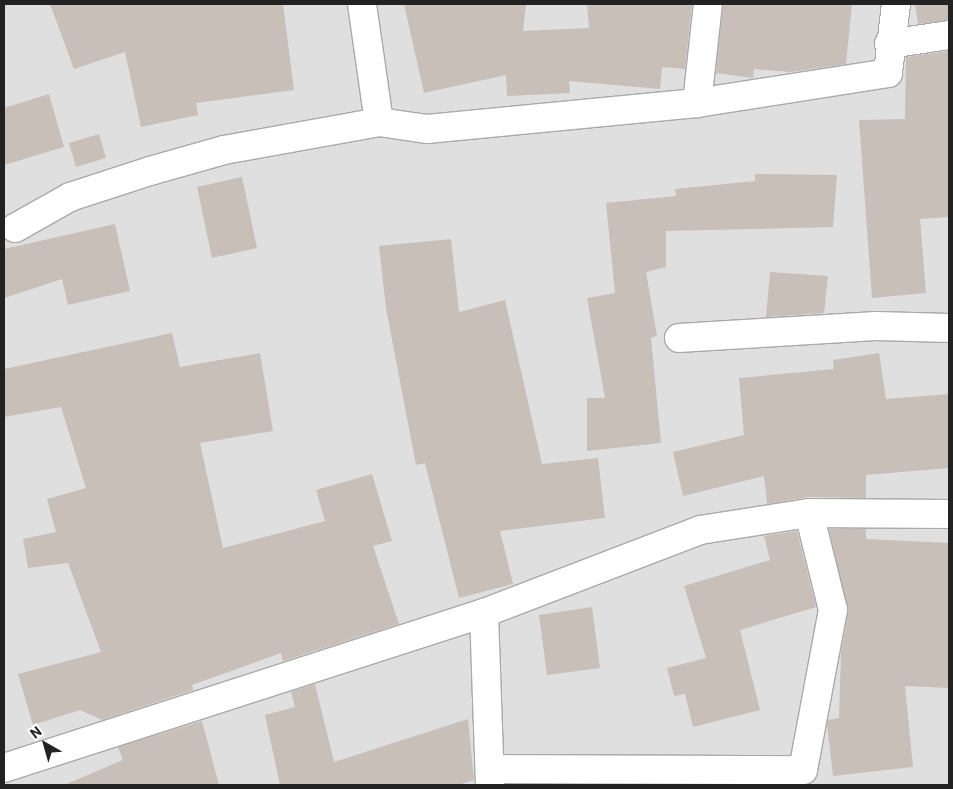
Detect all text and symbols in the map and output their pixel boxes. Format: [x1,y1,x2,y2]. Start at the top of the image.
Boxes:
north arrow [20,719,70,769]
text: N [27,723,45,742]

